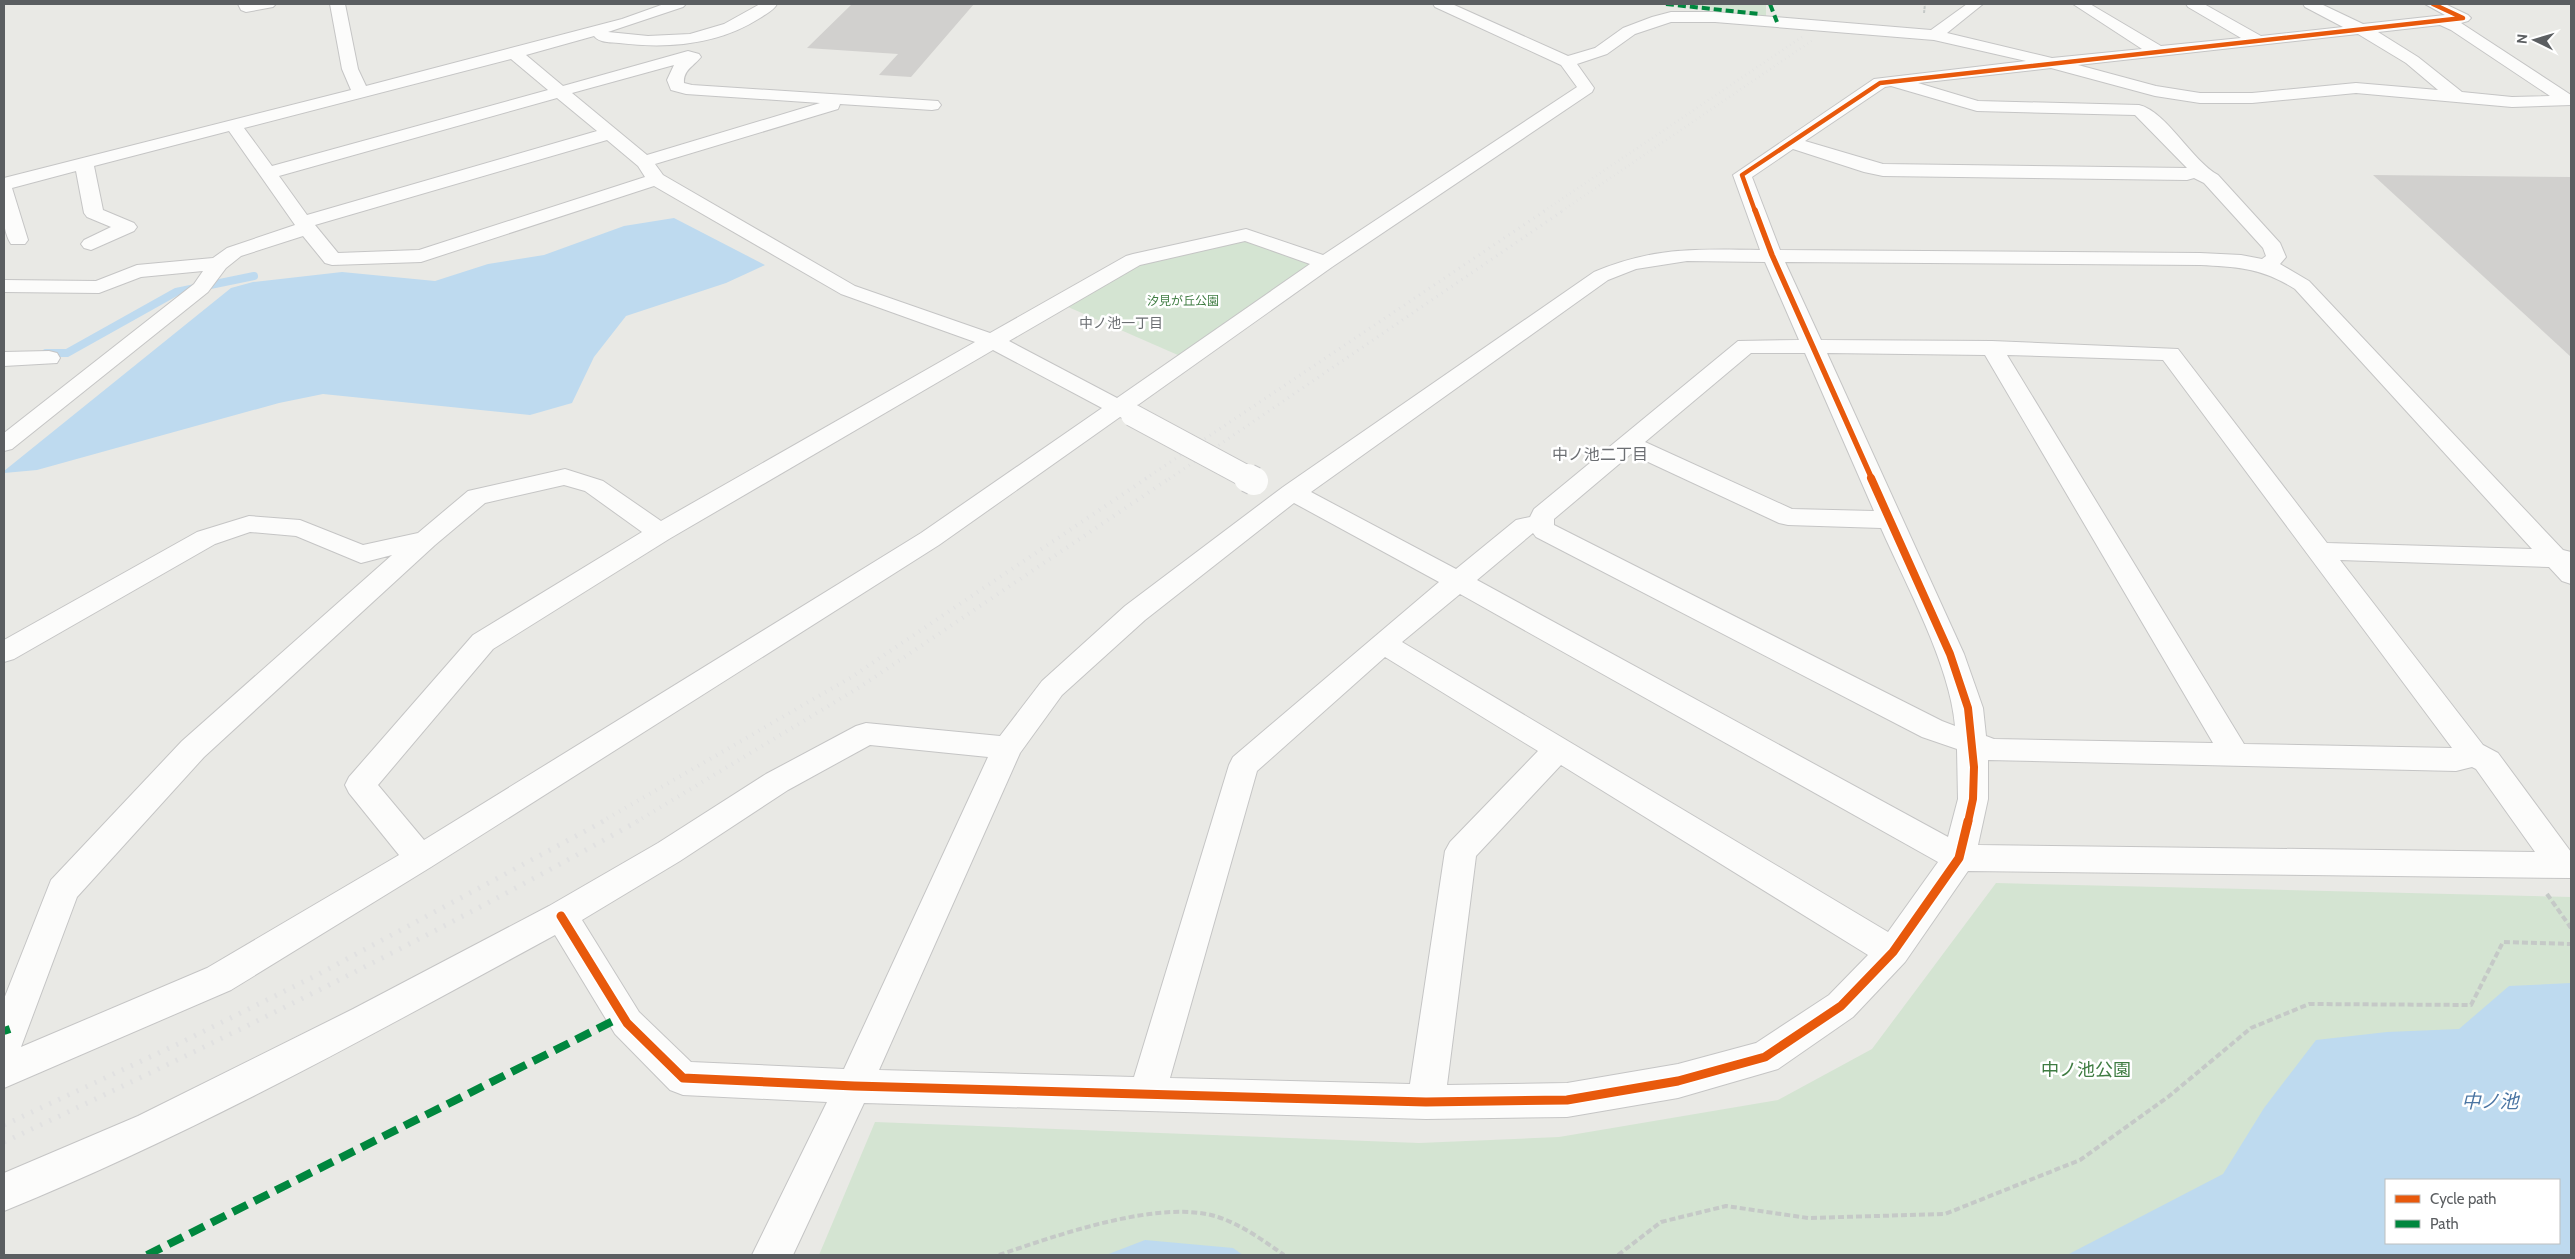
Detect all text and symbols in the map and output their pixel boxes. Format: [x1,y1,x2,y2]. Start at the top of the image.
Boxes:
north arrow [2510,15,2560,65]
text: N [2513,33,2531,45]
park label: 汐見が丘公園 [1147,293,1219,308]
district label: 中ノ池一丁目 [1079,314,1163,332]
district label: 中ノ池二丁目 [1552,445,1648,464]
park label: 中ノ池公園 [2041,1059,2131,1081]
water label: 中ノ池 [2461,1090,2520,1113]
legend [2385,1179,2560,1244]
text: Cycle path [2430,1190,2496,1208]
text: Path [2430,1215,2459,1233]

